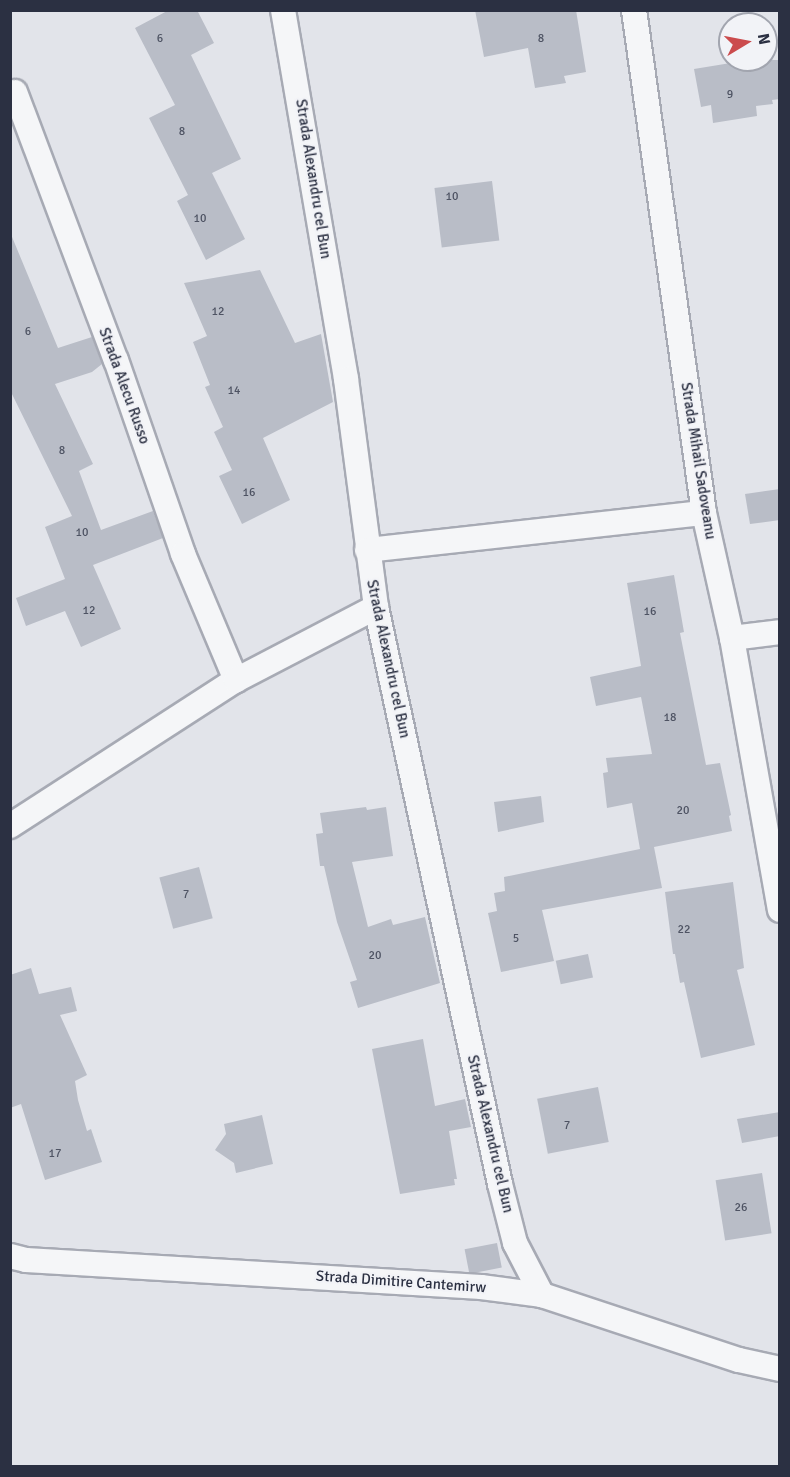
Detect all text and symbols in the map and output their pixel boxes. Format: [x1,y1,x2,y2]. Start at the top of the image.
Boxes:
north arrow [718,12,778,72]
house number: 6 [157,32,163,46]
house number: 8 [538,32,544,46]
text: N [753,32,775,46]
house number: 9 [727,88,733,102]
street label: Strada Alexandru cel Bun [291,98,335,260]
house number: 8 [179,125,185,139]
house number: 10 [446,190,458,204]
house number: 10 [194,212,206,226]
house number: 12 [212,305,224,319]
house number: 6 [25,325,31,339]
street label: Strada Alecu Russo [95,325,153,447]
street label: Strada Mihail Sadoveanu [677,381,719,541]
house number: 14 [228,384,240,398]
house number: 8 [59,444,65,458]
house number: 16 [243,486,255,500]
house number: 10 [76,526,88,540]
street label: Strada Alexandru cel Bun [362,578,414,740]
house number: 12 [83,604,95,618]
house number: 16 [644,605,656,619]
house number: 18 [664,711,676,725]
house number: 20 [677,804,689,818]
house number: 7 [183,888,189,902]
house number: 22 [678,923,690,937]
house number: 5 [513,932,519,946]
house number: 20 [369,949,381,963]
street label: Strada Alexandru cel Bun [463,1053,517,1215]
house number: 7 [564,1119,570,1133]
house number: 17 [49,1147,61,1161]
house number: 26 [735,1201,747,1215]
street label: Strada Dimitire Cantemirw [315,1267,487,1297]

